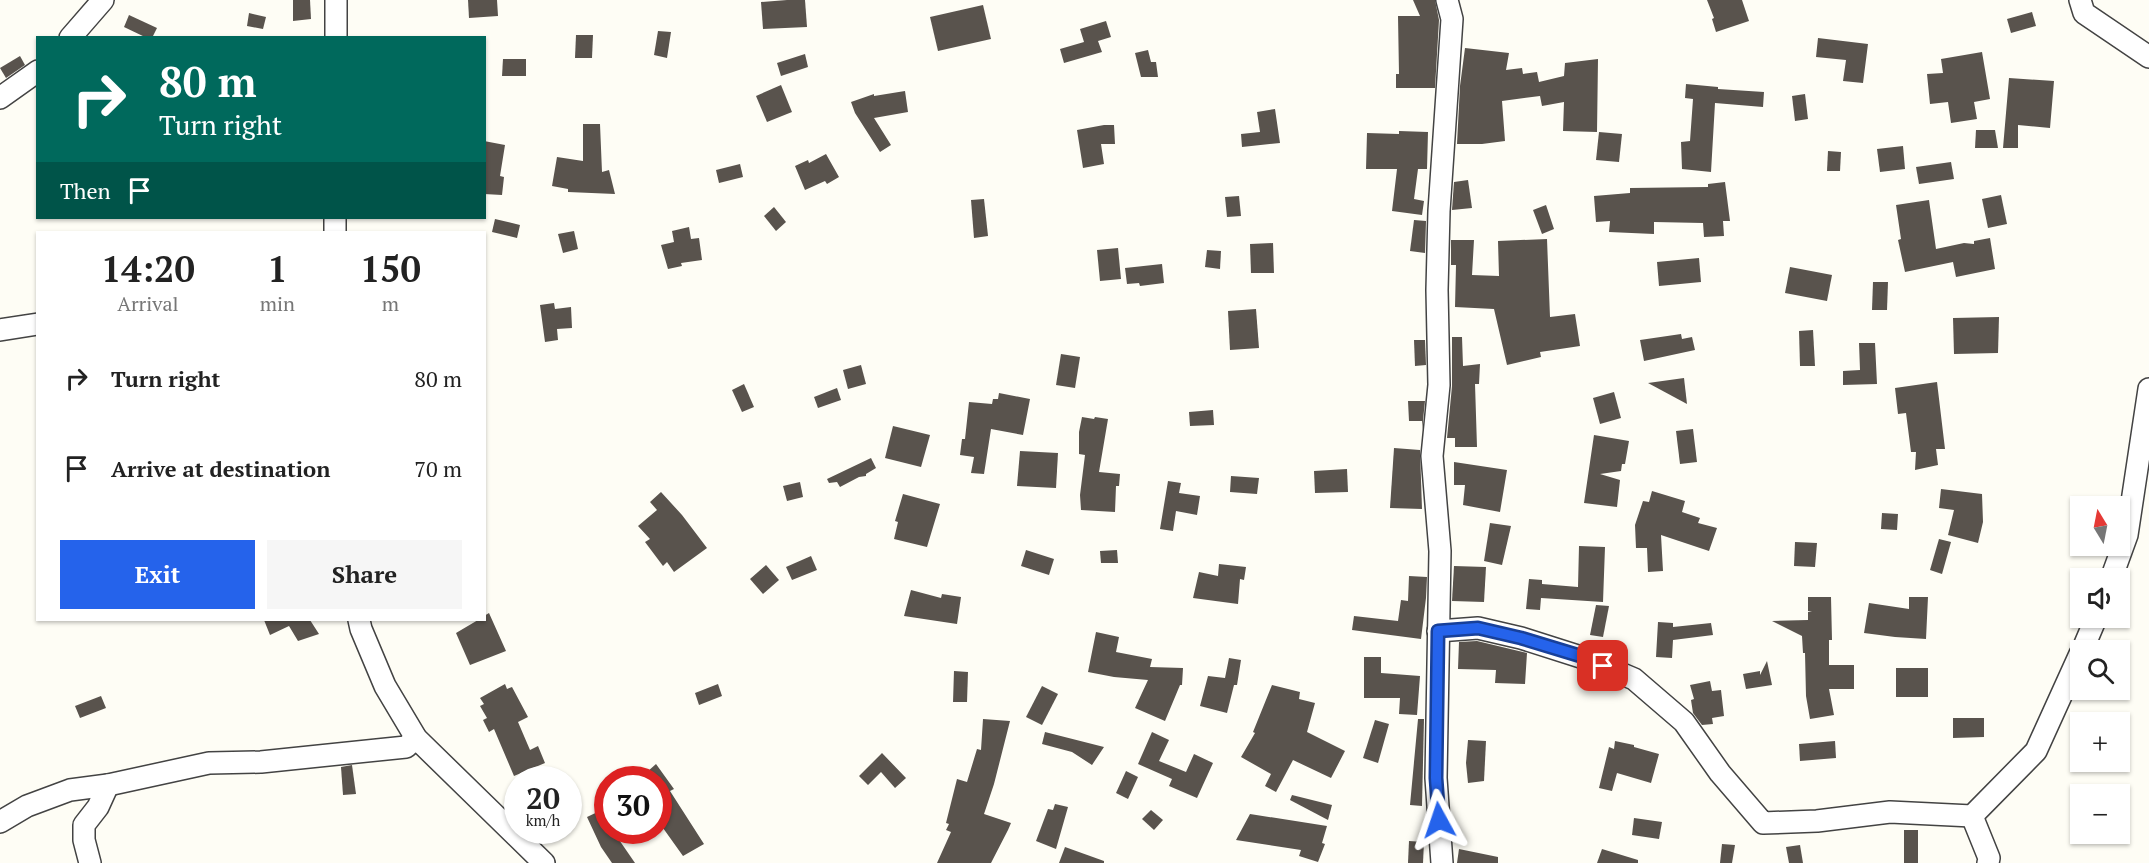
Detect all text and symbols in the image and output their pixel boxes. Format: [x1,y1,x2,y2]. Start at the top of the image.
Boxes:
text: 80 m [159,53,257,109]
icon: right [60,60,138,138]
text: Turn right [159,107,282,143]
icon: arrive [123,174,156,207]
text: Then [60,176,111,205]
text: 14:20 [101,245,195,292]
text: 1 [267,245,288,292]
text: 150 [360,245,421,292]
text: Arrival [117,290,179,317]
text: min [260,290,295,317]
text: m [382,290,399,317]
icon: right [60,362,93,395]
text: Turn right [111,364,220,393]
text: 80 m [414,364,462,393]
icon: arrive [60,452,93,485]
text: Arrive at destination [111,454,330,483]
text: 70 m [414,454,462,483]
north arrow [2070,496,2130,556]
map controls [2070,496,2130,844]
button: Exit [60,540,255,609]
button: Share [267,540,462,609]
button: sound [2070,568,2130,628]
pin [1577,640,1628,691]
button: search [2070,640,2130,700]
icon: arrive [1586,649,1619,682]
button: + [2070,712,2130,772]
speed limit sign: 30 [594,766,672,844]
text: 20 [526,778,560,818]
button: − [2070,784,2130,844]
position arrow [1407,788,1471,852]
text: km/h [526,810,560,830]

